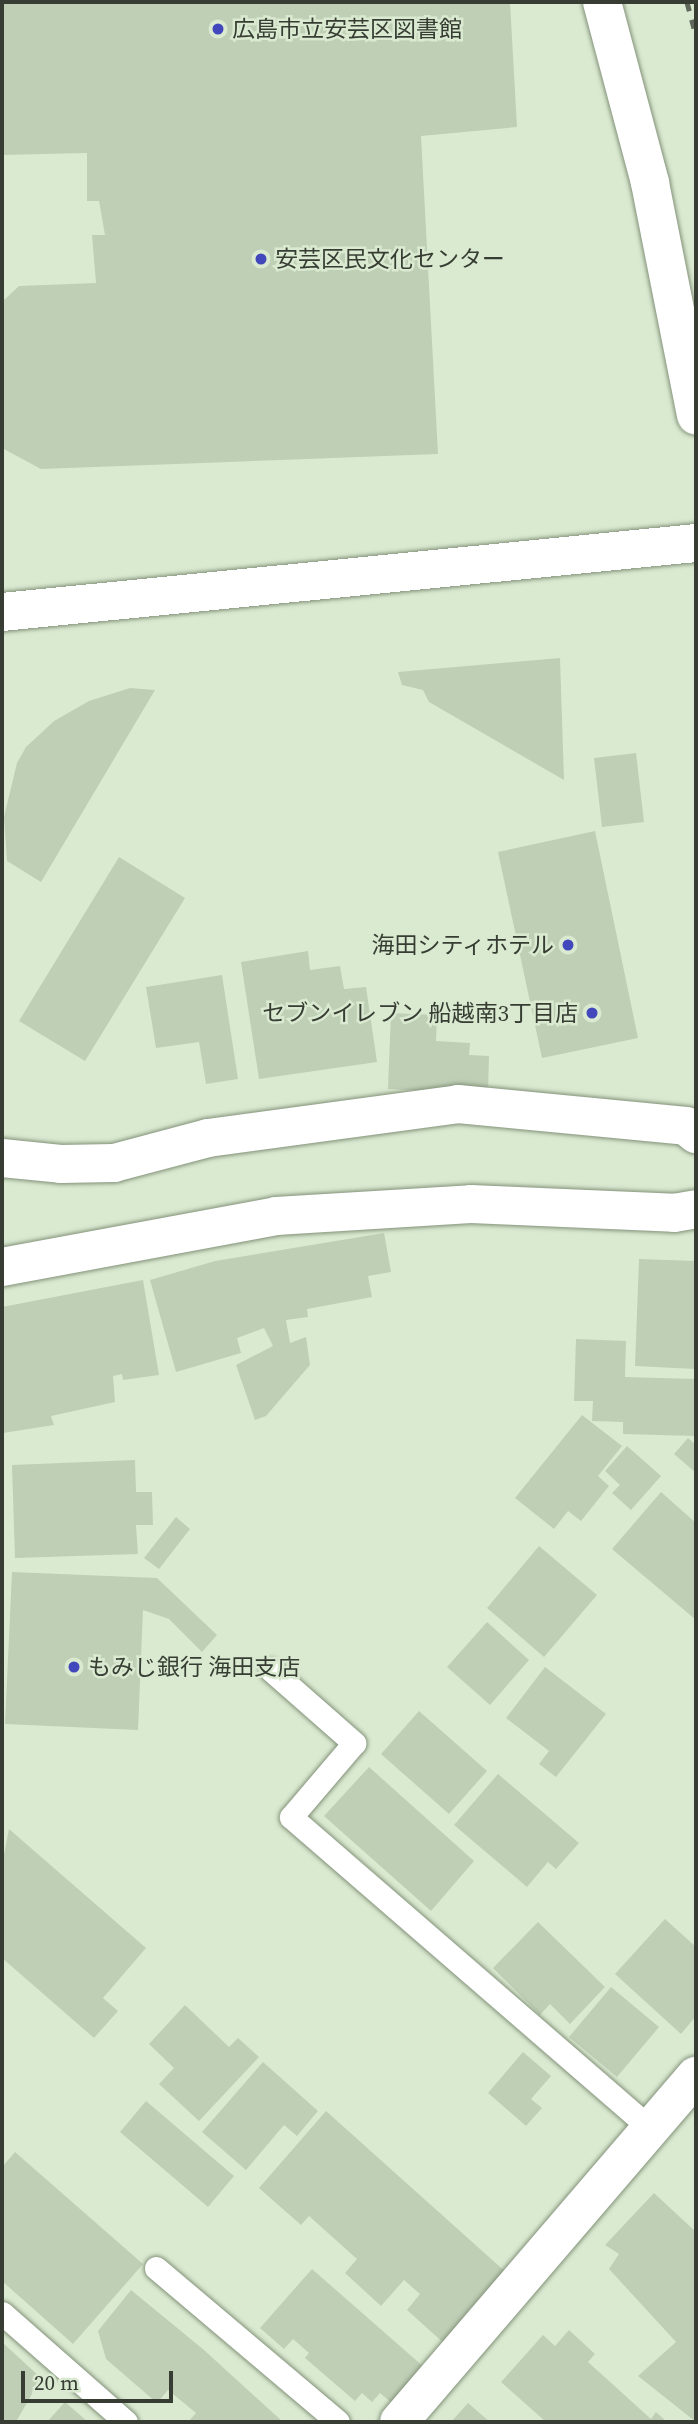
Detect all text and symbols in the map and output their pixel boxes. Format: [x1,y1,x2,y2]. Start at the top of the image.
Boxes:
place label: 広島市立安芸区図書館 [232,15,462,43]
marker: 広島市立安芸区図書館 [210,21,226,37]
place label: 安芸区民文化センター [275,245,505,273]
marker: 安芸区民文化センター [253,251,269,267]
place label: 海田シティホテル [370,931,554,959]
marker: 海田シティホテル [560,937,576,953]
place label: セブンイレブン 船越南3丁目店 [262,999,578,1027]
marker: セブンイレブン 船越南3丁目店 [584,1005,600,1021]
place label: もみじ銀行 海田支店 [88,1653,300,1681]
marker: もみじ銀行 海田支店 [66,1659,82,1675]
scale bar [24,2358,177,2402]
text: 20 m [34,2368,79,2397]

